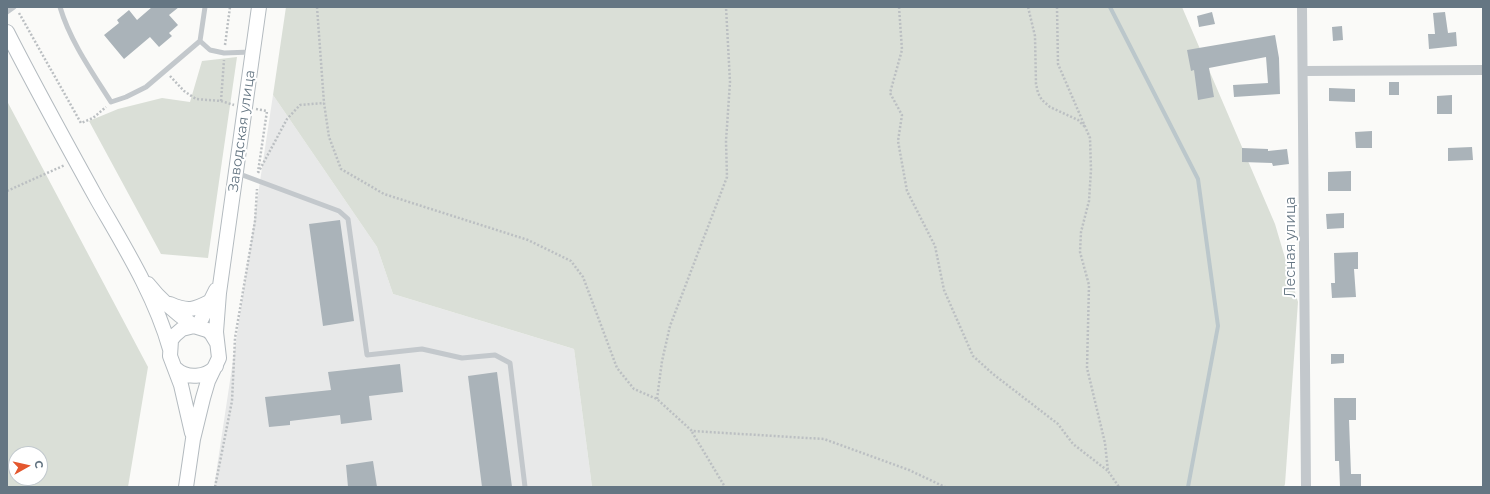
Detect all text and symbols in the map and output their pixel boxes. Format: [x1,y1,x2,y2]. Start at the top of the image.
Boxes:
street label: Заводская улица [225,69,259,193]
street label: Лесная улица [1283,197,1299,297]
north arrow [8,446,48,486]
text: С [31,460,46,469]

